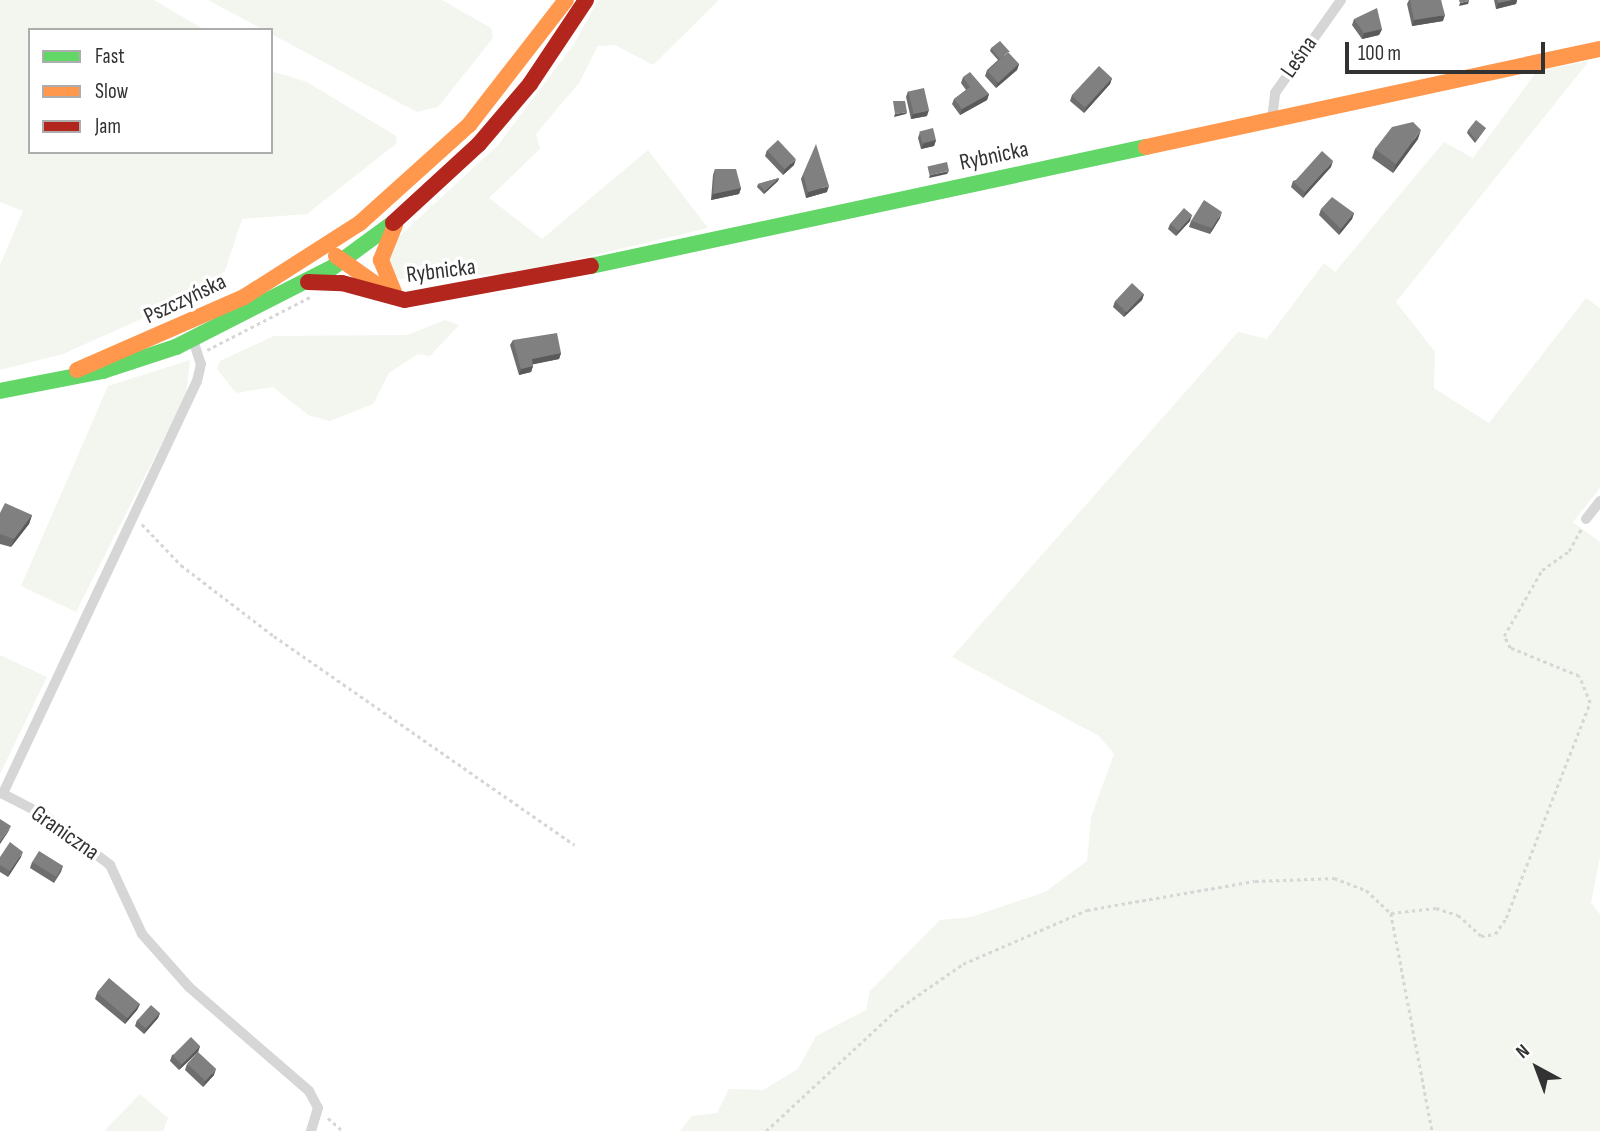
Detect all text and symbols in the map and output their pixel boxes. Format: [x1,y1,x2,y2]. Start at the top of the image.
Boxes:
legend [28,28,273,154]
scale bar [1348,28,1548,72]
street label: Leśna [1275,31,1323,83]
text: 100 m [1358,41,1401,66]
text: Fast [95,44,125,69]
text: Slow [95,79,128,104]
text: Jam [95,114,121,139]
street label: Rybnicka [957,135,1031,177]
street label: Rybnicka [405,253,477,289]
street label: Pszczyńska [139,268,231,330]
street label: Graniczna [26,800,104,866]
north arrow [1502,1033,1572,1103]
text: N [1512,1040,1534,1064]

